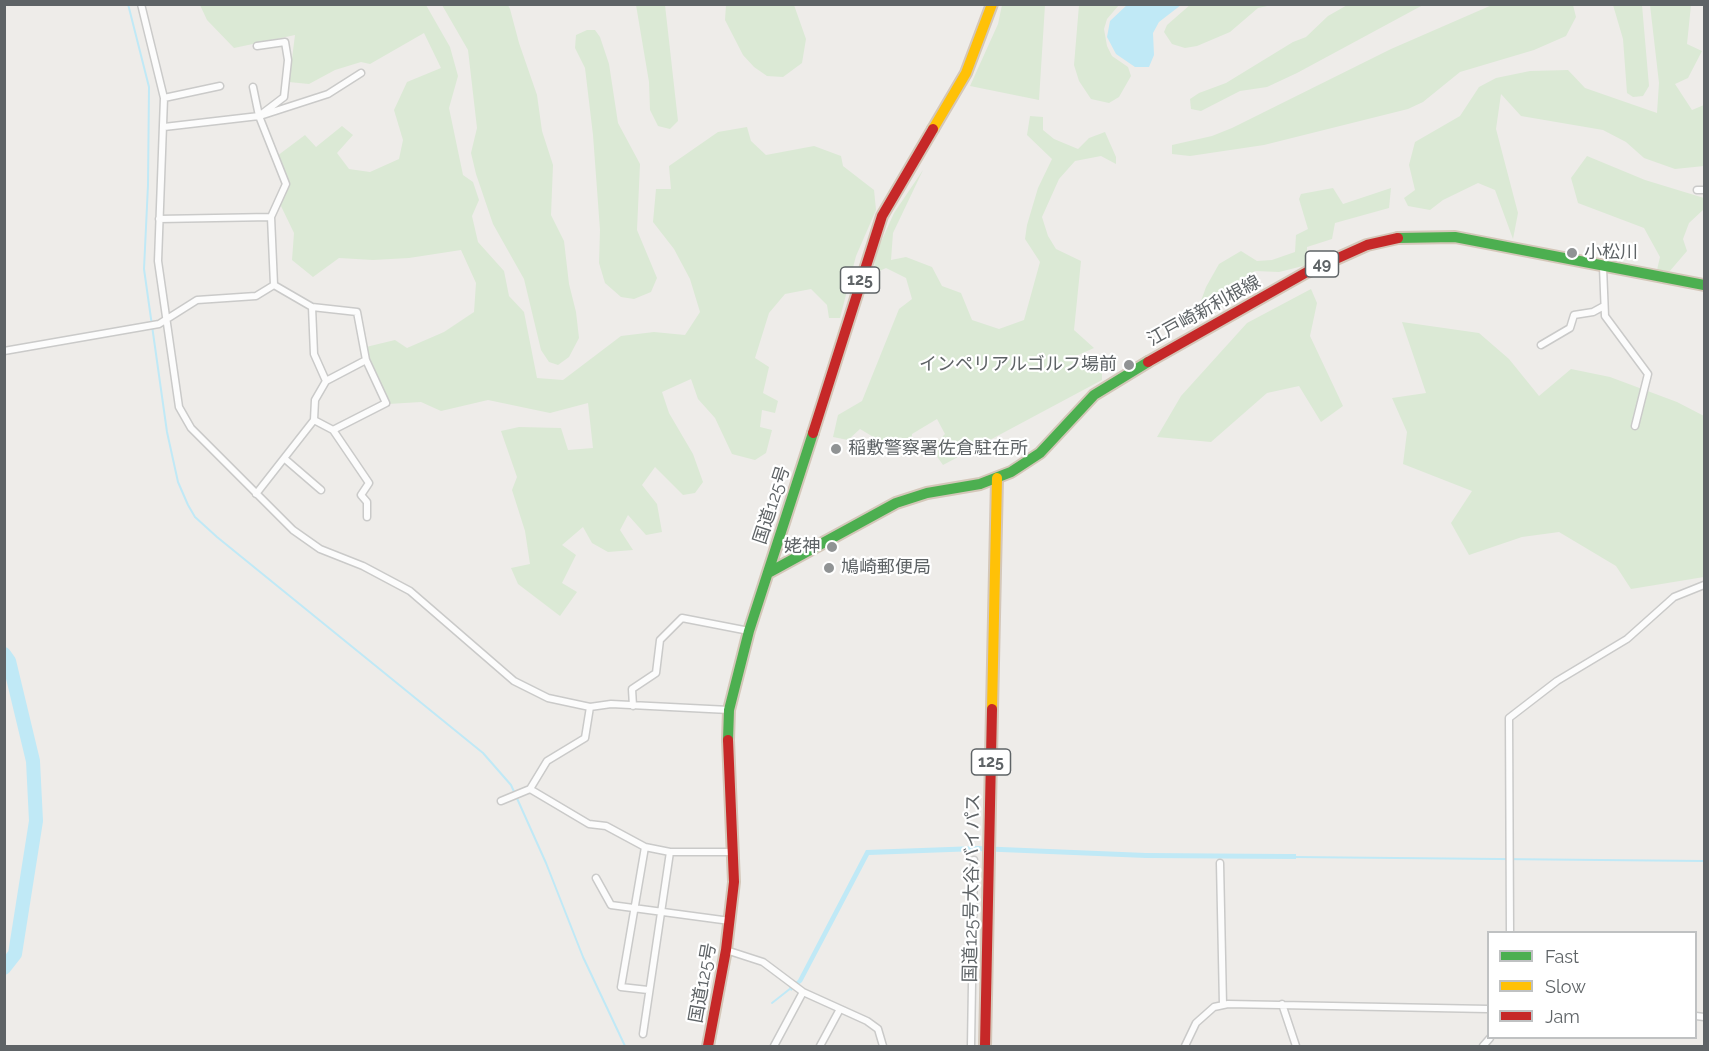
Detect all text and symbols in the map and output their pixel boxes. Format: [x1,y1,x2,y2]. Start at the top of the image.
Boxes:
place label: 小松川 [1584,242,1638,264]
marker: 小松川 [1565,246,1579,260]
road number: 49 [1306,251,1338,277]
road number: 125 [840,267,880,293]
street label: 江戸崎新利根線 [1144,271,1264,351]
place label: インペリアルゴルフ場前 [919,354,1117,376]
marker: インペリアルゴルフ場前 [1122,358,1136,372]
place label: 稲敷警察署佐倉駐在所 [848,438,1028,460]
marker: 稲敷警察署佐倉駐在所 [829,442,843,456]
street label: 国道125号 [749,463,795,547]
place label: 姥神 [784,536,820,558]
marker: 姥神 [825,540,839,554]
place label: 鳩崎郵便局 [841,557,931,579]
marker: 鳩崎郵便局 [822,561,836,575]
road number: 125 [972,749,1010,775]
street label: 国道125号大谷バイパス [960,793,984,983]
legend [1487,931,1697,1039]
street label: 国道125号 [685,941,721,1025]
text: Fast [1545,946,1579,967]
text: Slow [1545,976,1586,997]
text: Jam [1545,1006,1580,1027]

